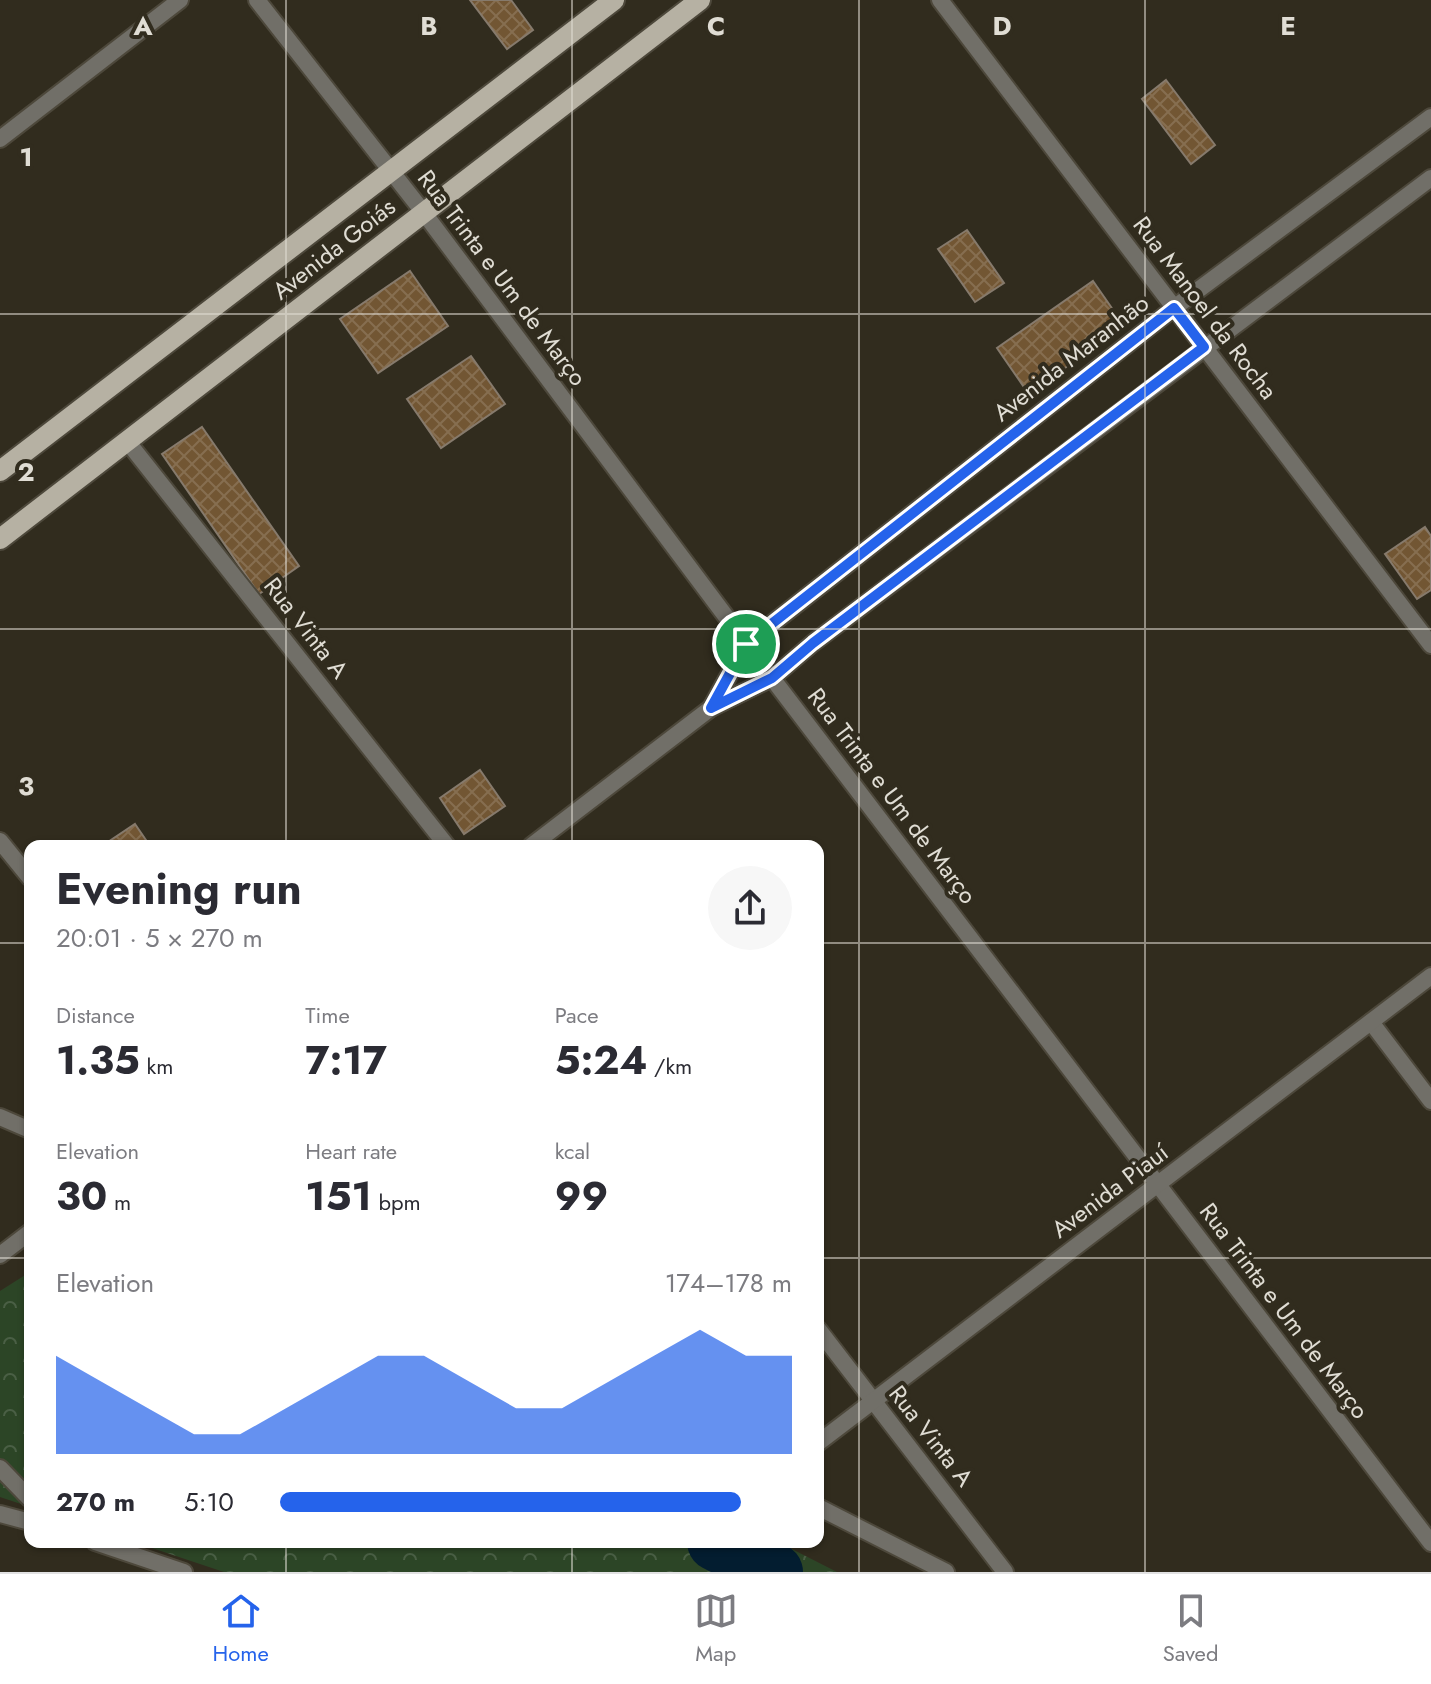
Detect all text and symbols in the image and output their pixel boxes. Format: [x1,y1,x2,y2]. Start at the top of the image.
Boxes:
text: A [132,7,153,45]
text: B [420,7,438,45]
text: C [707,7,725,45]
text: D [992,7,1012,45]
text: E [1280,7,1296,45]
text: 1 [19,138,33,176]
street label: Rua Trinta e Um de Março [409,162,595,393]
street label: Avenida Goiás [265,189,403,308]
street label: Rua Manoel da Rocha [1125,209,1286,407]
street label: Avenida Maranhão [985,286,1156,430]
text: 2 [17,453,35,491]
street label: Rua Vinta A [256,570,357,686]
pin [712,610,780,678]
icon: arrive [724,622,768,666]
street label: Rua Trinta e Um de Março [799,680,985,911]
text: 3 [18,767,34,805]
text: Evening run [56,857,302,921]
button: share [708,866,792,950]
text: 20:01 · 5 × 270 m [56,919,263,957]
text: Distance [56,999,135,1031]
text: Time [305,999,350,1031]
text: Pace [555,999,598,1031]
text: 1.35 [56,1031,140,1089]
text: 7:17 [305,1031,387,1089]
text: 5:24 [555,1031,648,1089]
text: km [140,1050,173,1082]
text: /km [648,1050,692,1082]
text: Elevation [56,1135,139,1167]
text: Heart rate [305,1135,397,1167]
text: kcal [555,1135,590,1167]
street label: Avenida Piauí [1044,1135,1176,1246]
text: 30 [56,1167,107,1225]
text: 151 [305,1167,372,1225]
text: 99 [555,1167,608,1225]
text: m [107,1186,131,1218]
text: bpm [372,1186,421,1218]
street label: Rua Trinta e Um de Março [1191,1195,1377,1426]
text: Elevation [56,1264,154,1302]
text: 174–178 m [665,1264,792,1302]
street label: Rua Vinta A [881,1378,982,1494]
text: 270 m [56,1483,135,1521]
text: 5:10 [184,1483,234,1521]
tab: Home [213,1589,269,1669]
tab: Map [694,1589,738,1669]
tab: Saved [1163,1589,1218,1669]

